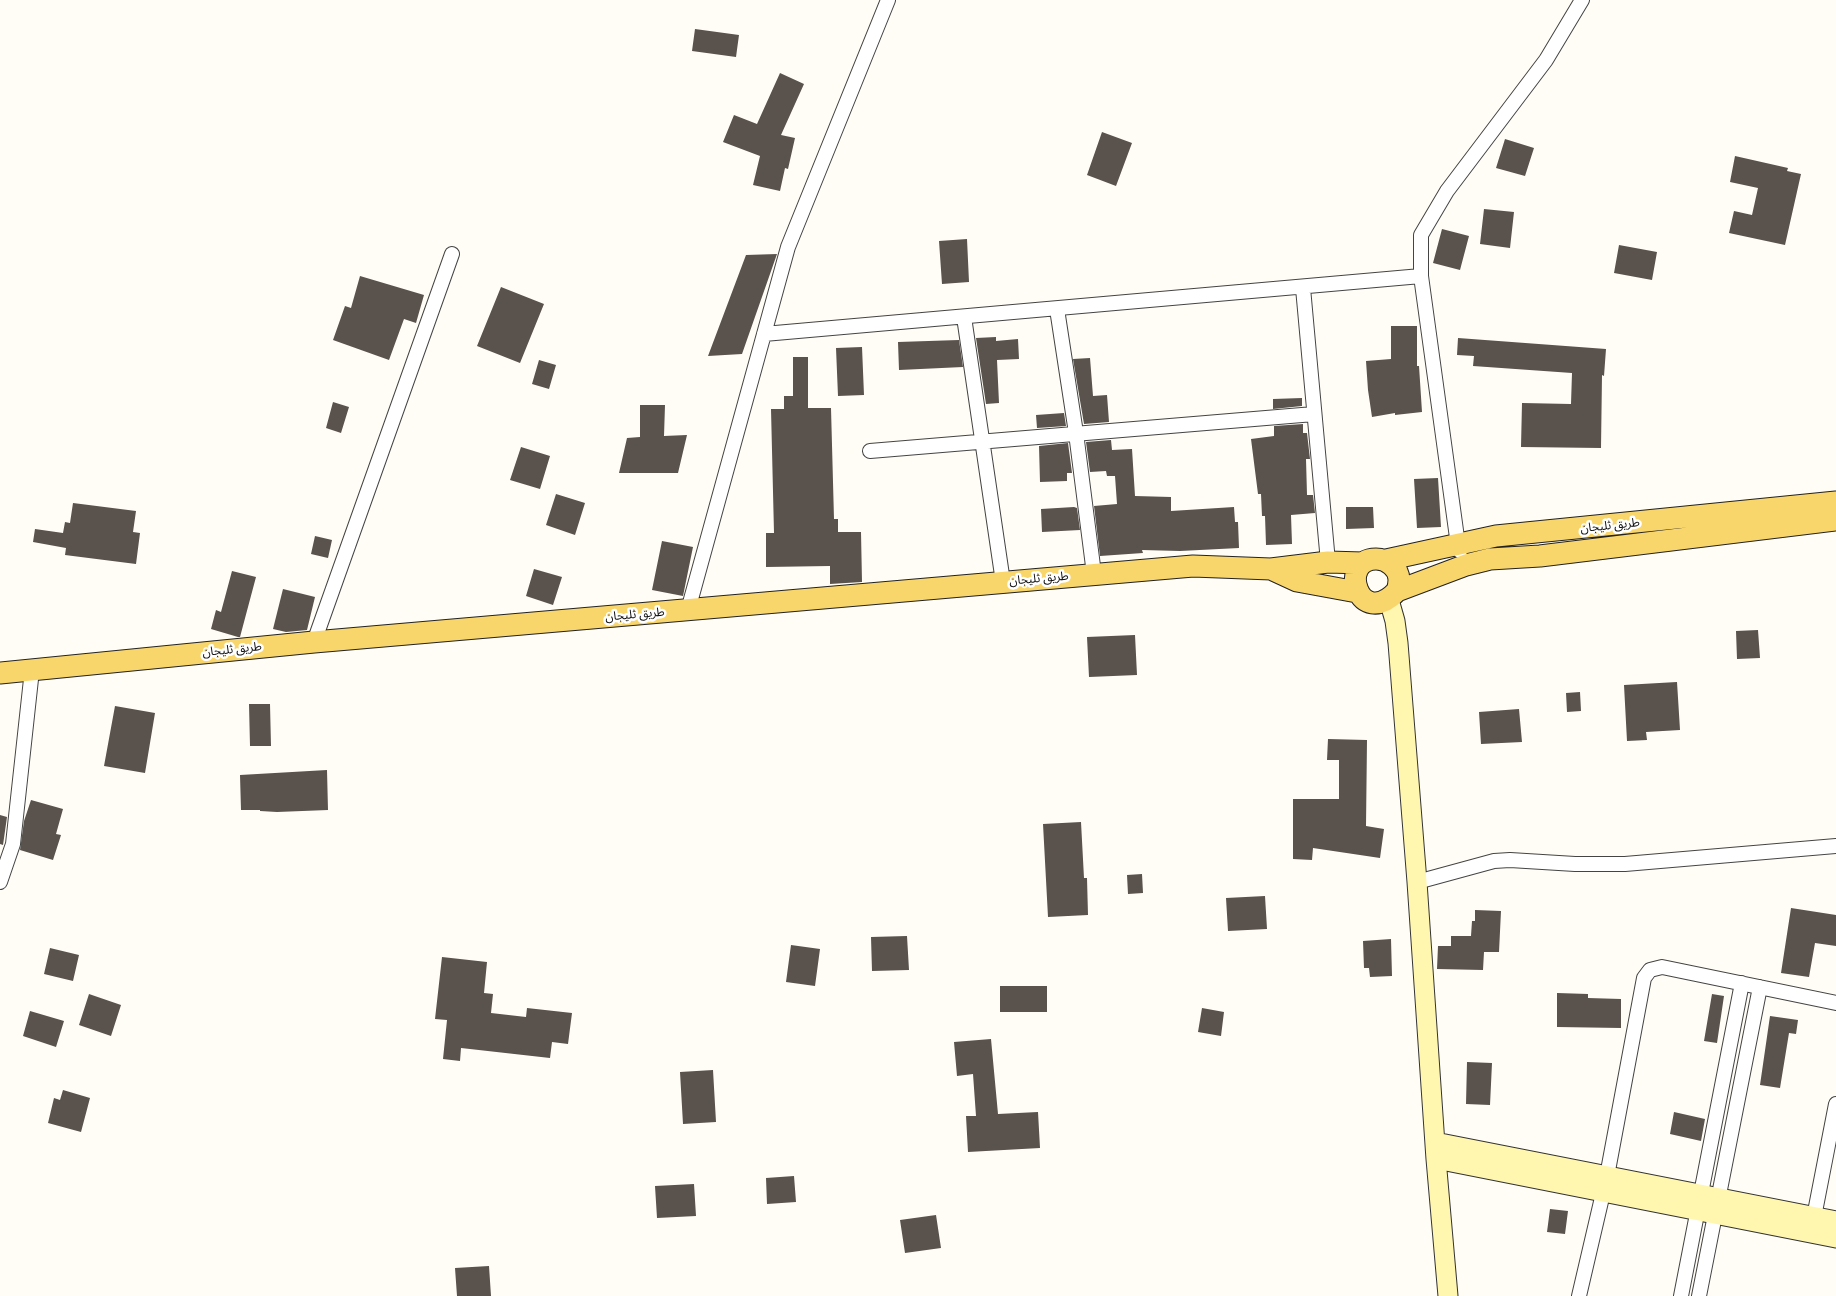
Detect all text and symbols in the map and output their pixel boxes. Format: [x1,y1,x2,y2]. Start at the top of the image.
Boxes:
street label: طريق ثليجان [1580,516,1640,536]
street label: طريق ثليجان [1009,569,1069,589]
street label: طريق ثليجان [605,605,665,625]
street label: طريق ثليجان [202,640,262,660]

